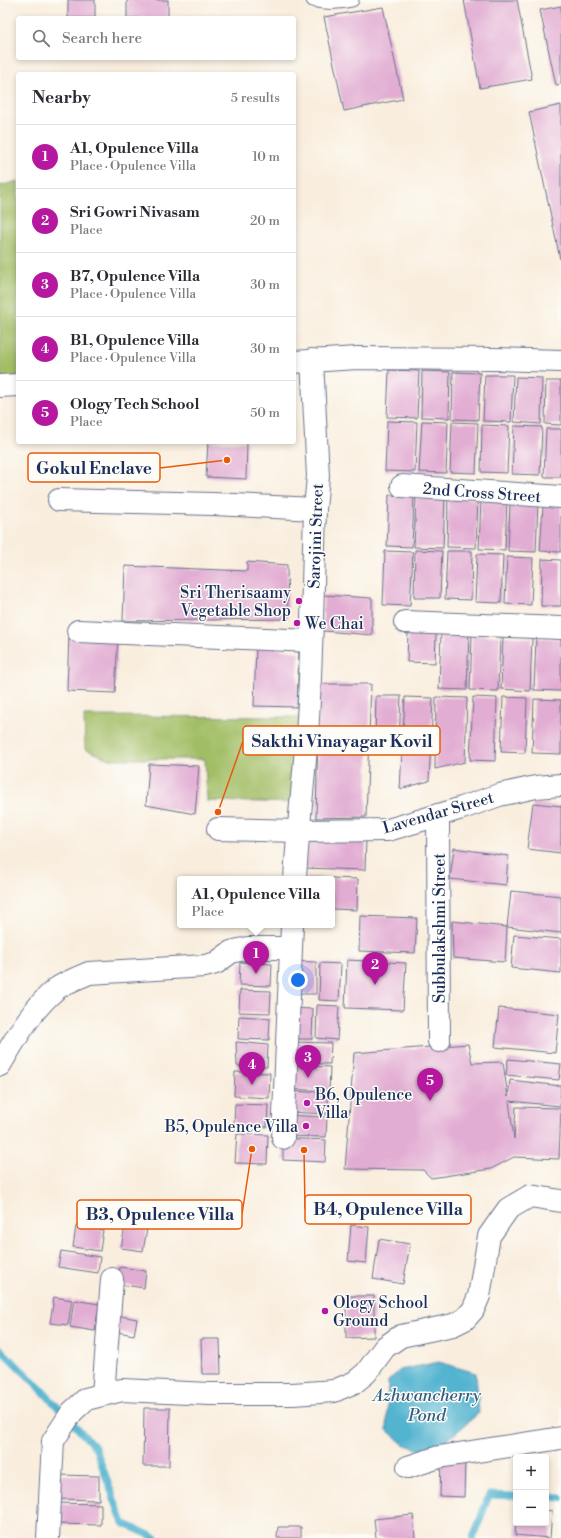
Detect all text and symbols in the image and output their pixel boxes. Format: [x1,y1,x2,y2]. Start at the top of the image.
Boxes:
search box [16,16,296,60]
icon: search [30,27,52,49]
text: Search here [62,29,142,48]
text: Nearby [32,87,91,109]
text: 5 results [231,90,280,106]
text: A1, Opulence Villa [70,139,199,158]
text: 1 [42,149,48,165]
text: 10 m [252,149,280,165]
text: Place · Opulence Villa [70,158,196,174]
text: Sri Gowri Nivasam [70,203,200,222]
text: 2 [41,213,49,229]
text: 20 m [250,213,280,229]
text: Place [70,222,102,238]
text: B7, Opulence Villa [70,267,200,286]
text: 3 [41,277,49,293]
text: 30 m [250,277,280,293]
text: Place · Opulence Villa [70,286,196,302]
text: B1, Opulence Villa [70,331,199,350]
text: 4 [41,341,49,357]
text: 30 m [250,341,280,357]
text: Place · Opulence Villa [70,350,196,366]
text: Ology Tech School [70,395,199,414]
text: 5 [41,405,49,421]
text: 50 m [250,405,280,421]
text: Place [70,414,102,430]
callout: Gokul Enclave [28,453,160,482]
text: Gokul Enclave [36,458,152,480]
street label: 2nd Cross Street [422,479,542,507]
street label: Sarojini Street [304,483,328,589]
place label: Sri Therisaamy Vegetable Shop [179,583,291,621]
marker: Sri Therisaamy Vegetable Shop [294,596,304,606]
place label: We Chai [304,614,364,634]
marker: We Chai [292,618,302,628]
callout: Sakthi Vinayagar Kovil [243,726,440,755]
text: Sakthi Vinayagar Kovil [252,731,433,753]
street label: Lavendar Street [380,787,496,838]
street label: Subbulakshmi Street [430,853,450,1003]
popup [177,876,335,928]
text: A1, Opulence Villa [192,885,320,904]
text: Place [192,904,224,920]
pin: 1 [243,941,269,974]
pin: 2 [362,952,388,985]
your location [288,970,308,990]
pin: 3 [295,1045,321,1078]
pin: 4 [239,1052,265,1085]
pin: 5 [417,1068,443,1101]
place label: B6, Opulence Villa [314,1085,412,1123]
marker: B6, Opulence Villa [302,1098,312,1108]
place label: B5, Opulence Villa [164,1117,299,1137]
marker: B5, Opulence Villa [301,1121,311,1131]
callout: B4, Opulence Villa [305,1195,471,1224]
text: B4, Opulence Villa [313,1199,464,1221]
callout: B3, Opulence Villa [77,1200,242,1229]
text: B3, Opulence Villa [86,1204,235,1226]
place label: Ology School Ground [333,1293,428,1331]
marker: Ology School Ground [320,1306,330,1316]
water label: Azhwancherry Pond [371,1385,482,1427]
map controls [513,1454,549,1526]
button: + [513,1454,549,1490]
button: − [513,1490,549,1526]

